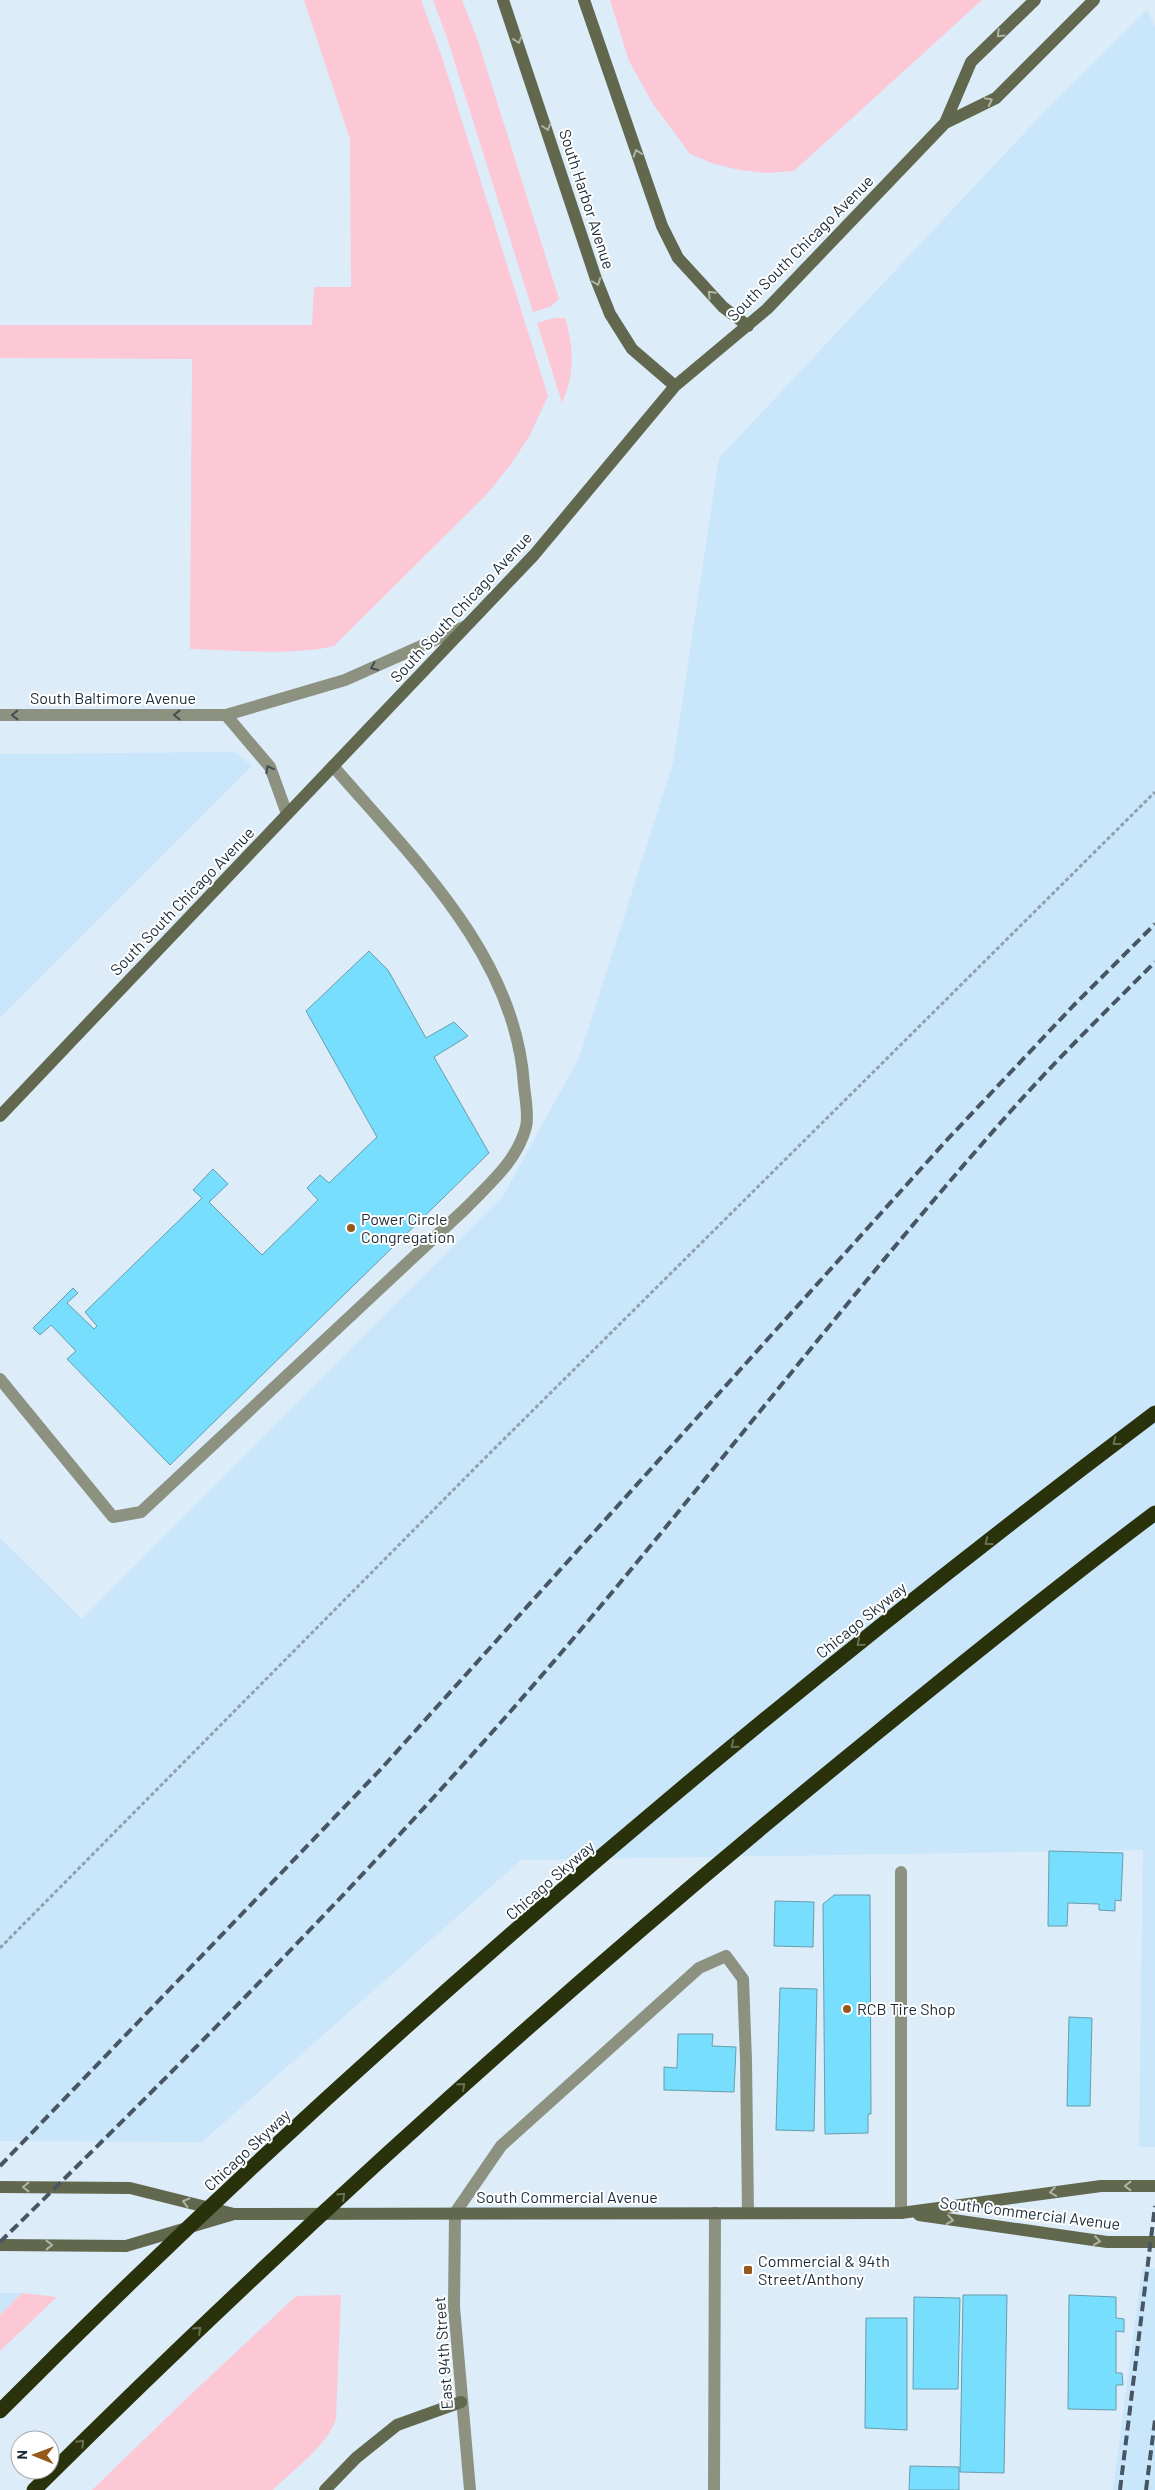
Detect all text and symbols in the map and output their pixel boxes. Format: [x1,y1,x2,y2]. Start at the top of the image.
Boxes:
one-way arrow [997,28,1006,37]
one-way arrow [512,36,522,44]
one-way arrow [983,97,992,107]
one-way arrow [541,123,551,131]
street label: South Harbor Avenue [556,126,619,271]
one-way arrow [632,149,642,157]
street label: South South Chicago Avenue [723,171,877,325]
one-way arrow [591,277,602,286]
one-way arrow [708,291,717,300]
street label: South South Chicago Avenue [386,527,535,686]
one-way arrow [370,661,379,672]
street label: South Baltimore Avenue [30,688,196,707]
one-way arrow [10,710,18,720]
one-way arrow [173,710,180,720]
one-way arrow [265,765,275,774]
street label: South South Chicago Avenue [106,823,258,979]
place label: Power Circle Congregation [361,1209,455,1246]
marker: Power Circle Congregation [345,1222,357,1234]
one-way arrow [1113,1437,1122,1445]
one-way arrow [984,1536,993,1545]
street label: Chicago Skyway [812,1577,910,1662]
one-way arrow [857,1637,866,1645]
one-way arrow [731,1740,740,1748]
street label: Chicago Skyway [502,1836,598,1923]
place label: RCB Tire Shop [857,1999,956,2018]
marker: RCB Tire Shop [841,2003,853,2015]
one-way arrow [456,2083,465,2092]
street label: Chicago Skyway [200,2104,294,2194]
one-way arrow [1124,2181,1132,2191]
one-way arrow [21,2182,29,2192]
street label: South Commercial Avenue [476,2187,658,2206]
one-way arrow [1049,2187,1057,2197]
street label: South Commercial Avenue [939,2192,1121,2233]
one-way arrow [337,2193,346,2202]
one-way arrow [182,2197,191,2208]
one-way arrow [945,2214,954,2224]
one-way arrow [1093,2235,1102,2245]
one-way arrow [45,2240,53,2250]
place label: Commercial & 94th Street/Anthony [758,2251,890,2288]
marker: Commercial & 94th Street/Anthony [742,2264,754,2276]
street label: East 94th Street [429,2296,456,2410]
one-way arrow [192,2327,201,2336]
north arrow [10,2430,60,2480]
one-way arrow [75,2440,84,2449]
text: N [13,2450,30,2460]

